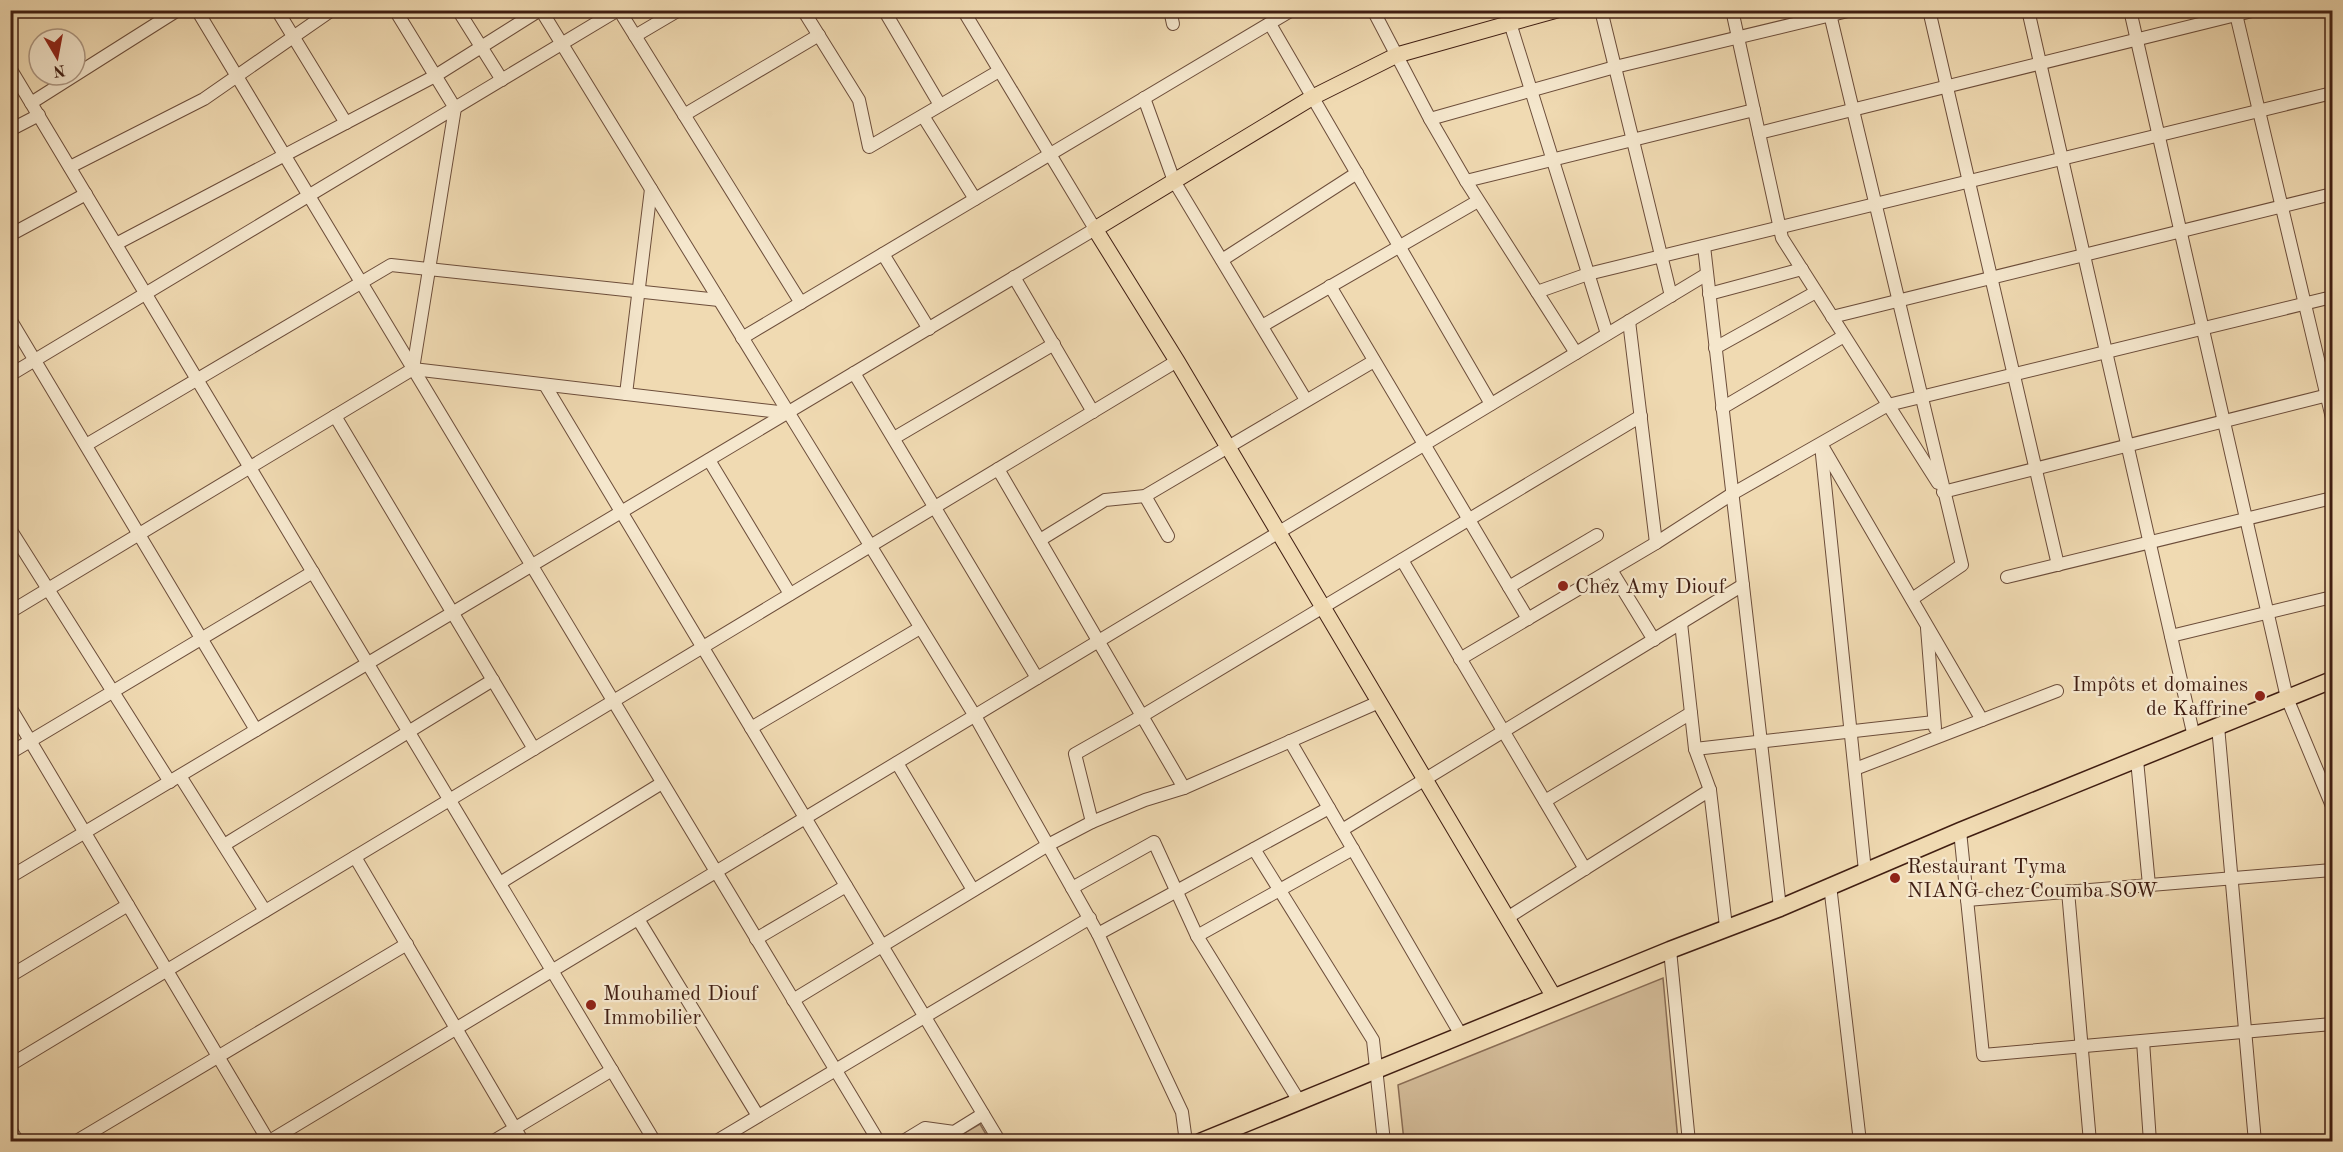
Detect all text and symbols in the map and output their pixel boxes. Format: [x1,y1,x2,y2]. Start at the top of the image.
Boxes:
north arrow [27,27,87,87]
text: N [51,61,67,79]
place label: Chez Amy Diouf [1575,577,1727,598]
marker: Chez Amy Diouf [1556,579,1570,593]
place label: Impôts et domaines de Kaffrine [2072,675,2248,720]
marker: Impôts et domaines de Kaffrine [2253,689,2267,703]
place label: Restaurant Tyma NIANG chez Coumba SOW [1907,857,2158,902]
marker: Restaurant Tyma NIANG chez Coumba SOW [1888,871,1902,885]
place label: Mouhamed Diouf Immobilier [603,984,759,1029]
marker: Mouhamed Diouf Immobilier [584,998,598,1012]

